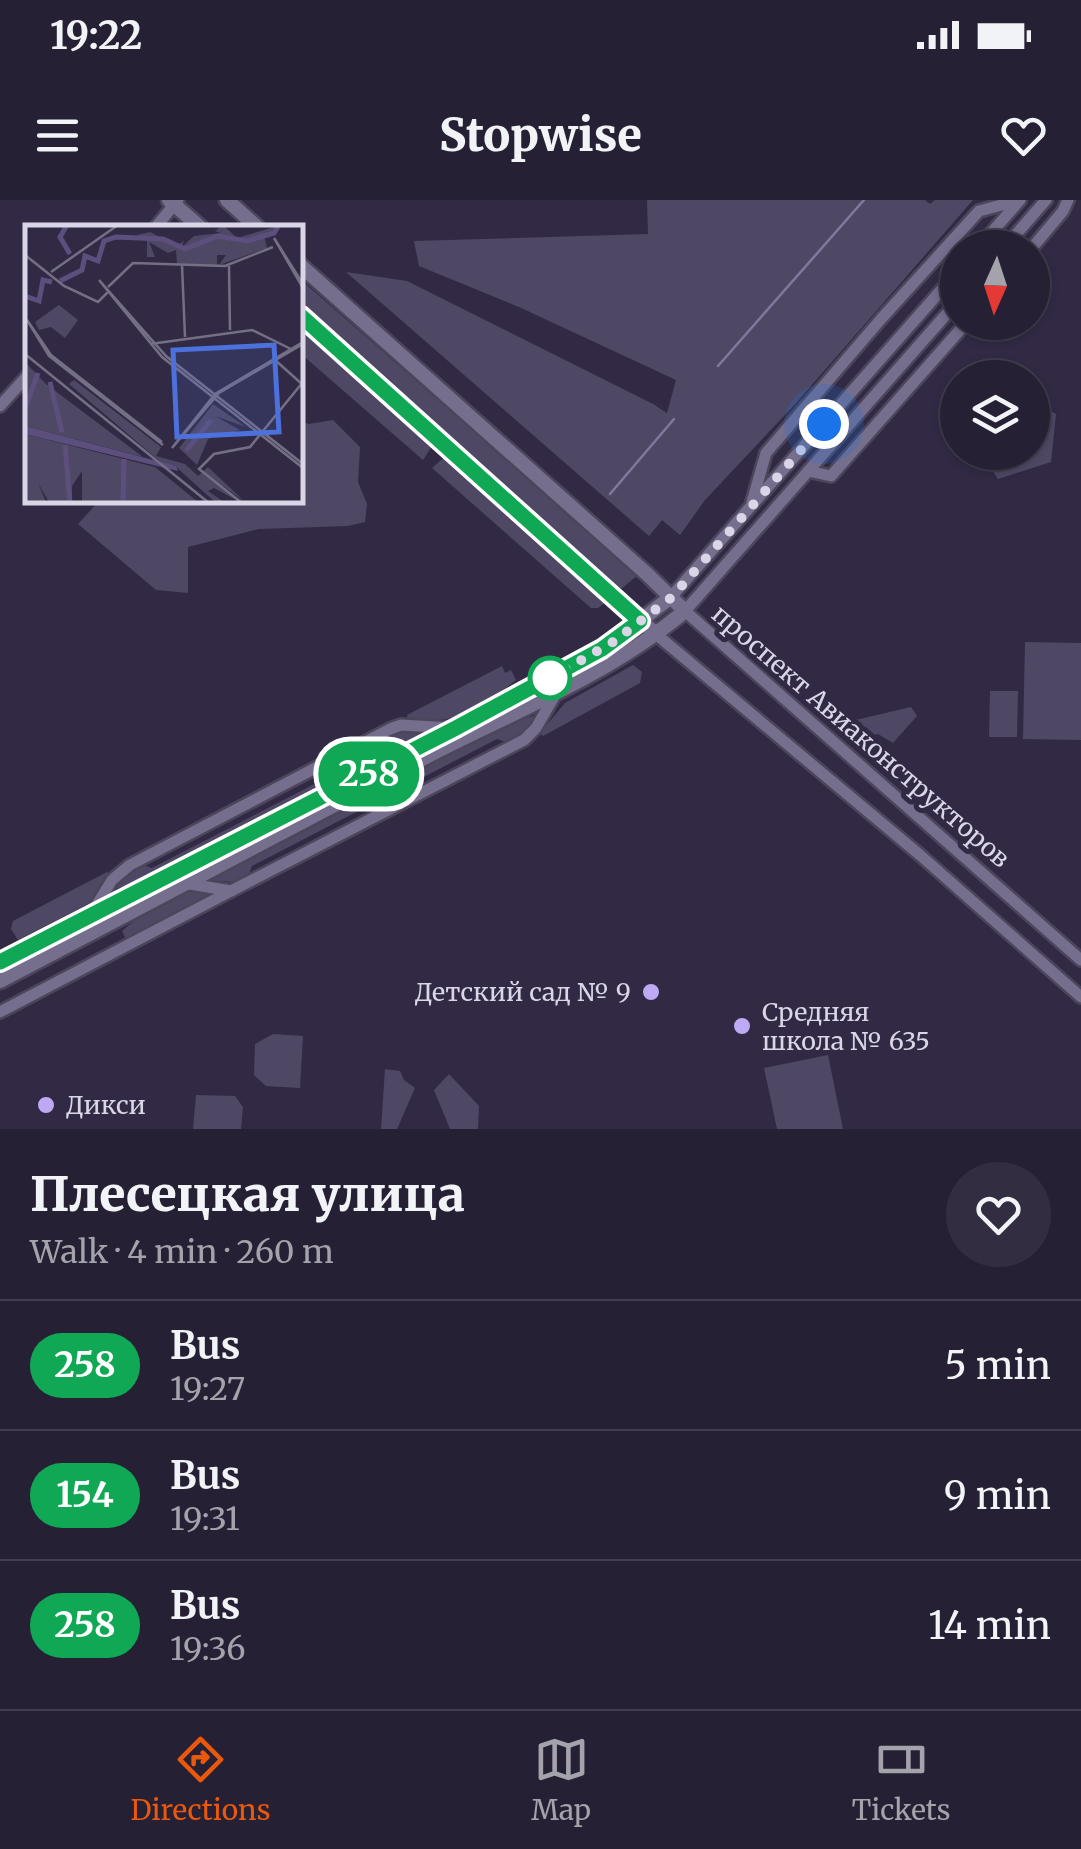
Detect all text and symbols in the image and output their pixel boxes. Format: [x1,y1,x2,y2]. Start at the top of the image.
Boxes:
text: 19:22 [50,12,142,59]
text: Stopwise [439,107,642,163]
icon: menu [30,108,85,163]
icon: heart [996,108,1051,163]
inset map [25,225,302,502]
north arrow [940,230,1050,340]
map controls [940,230,1050,470]
button: layers [940,360,1050,470]
your location [799,399,849,449]
street label: проспект Авиаконструкторов [705,598,1017,874]
unlabelled marker [529,657,571,699]
line badge: 258 [312,742,426,806]
text: 258 [338,752,400,796]
place label: Детский сад № 9 [415,976,631,1008]
marker: Детский сад № 9 [640,981,662,1003]
place label: Средняя школа № 635 [762,996,930,1057]
marker: Средняя школа № 635 [731,1015,753,1037]
place label: Дикси [66,1089,146,1121]
marker: Дикси [35,1094,57,1116]
button: heart [946,1162,1051,1267]
text: Плесецкая улица [30,1164,465,1224]
text: Walk · 4 min · 260 m [30,1232,334,1272]
text: Bus [170,1322,240,1369]
text: 5 min [945,1342,1051,1389]
text: 258 [54,1343,116,1387]
text: 19:27 [170,1369,245,1409]
text: Bus [170,1452,240,1499]
text: 9 min [944,1472,1051,1519]
text: 154 [56,1473,114,1517]
text: 19:31 [170,1499,240,1539]
text: Bus [170,1582,240,1629]
text: 14 min [928,1602,1051,1649]
text: 258 [54,1603,116,1647]
text: 19:36 [170,1629,246,1669]
tab: Directions [130,1732,270,1828]
tab: Map [531,1732,591,1828]
tab: Tickets [852,1732,951,1828]

